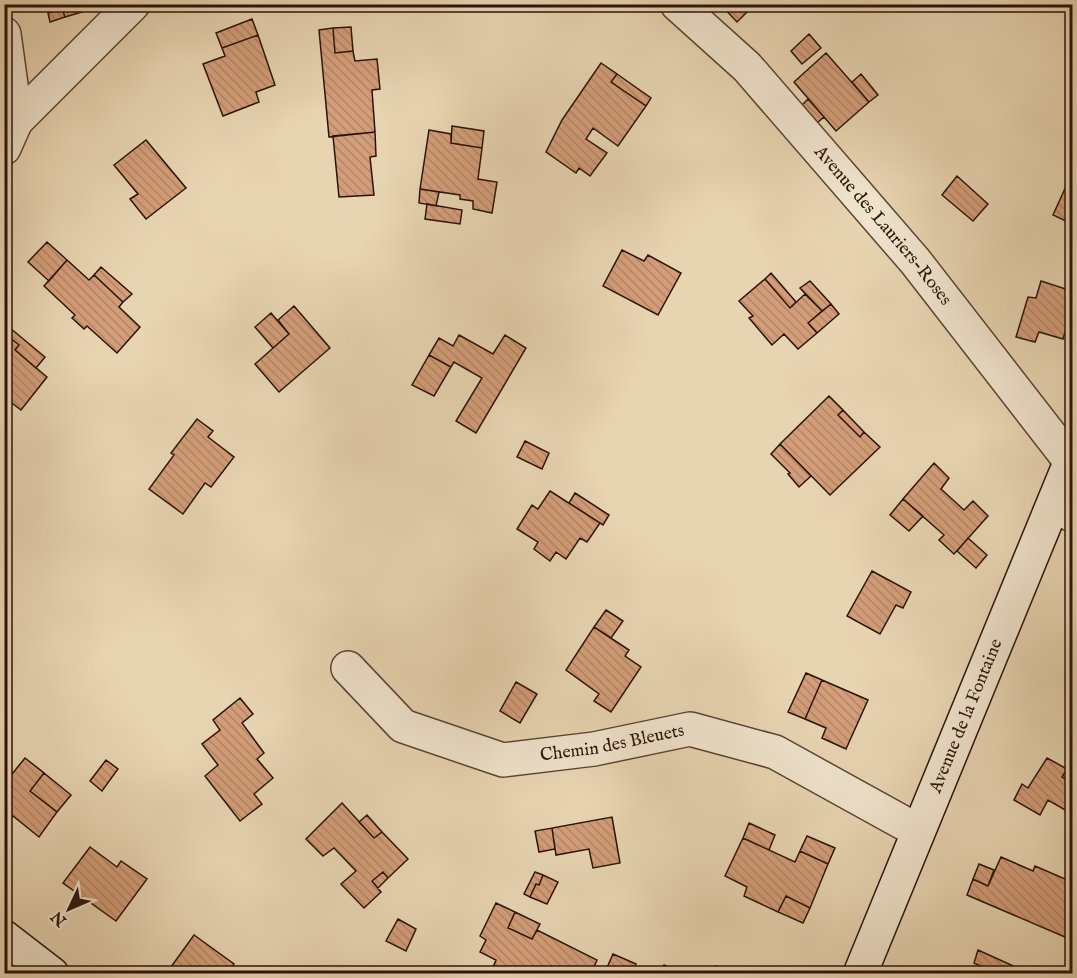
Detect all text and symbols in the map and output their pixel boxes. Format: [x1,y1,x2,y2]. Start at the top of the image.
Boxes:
street label: Avenue des Lauriers-Roses [808,140,957,310]
street label: Avenue de la Fontaine [924,635,1008,797]
street label: Chemin des Bleuets [539,719,686,767]
north arrow [39,879,99,939]
text: N [48,906,72,931]

